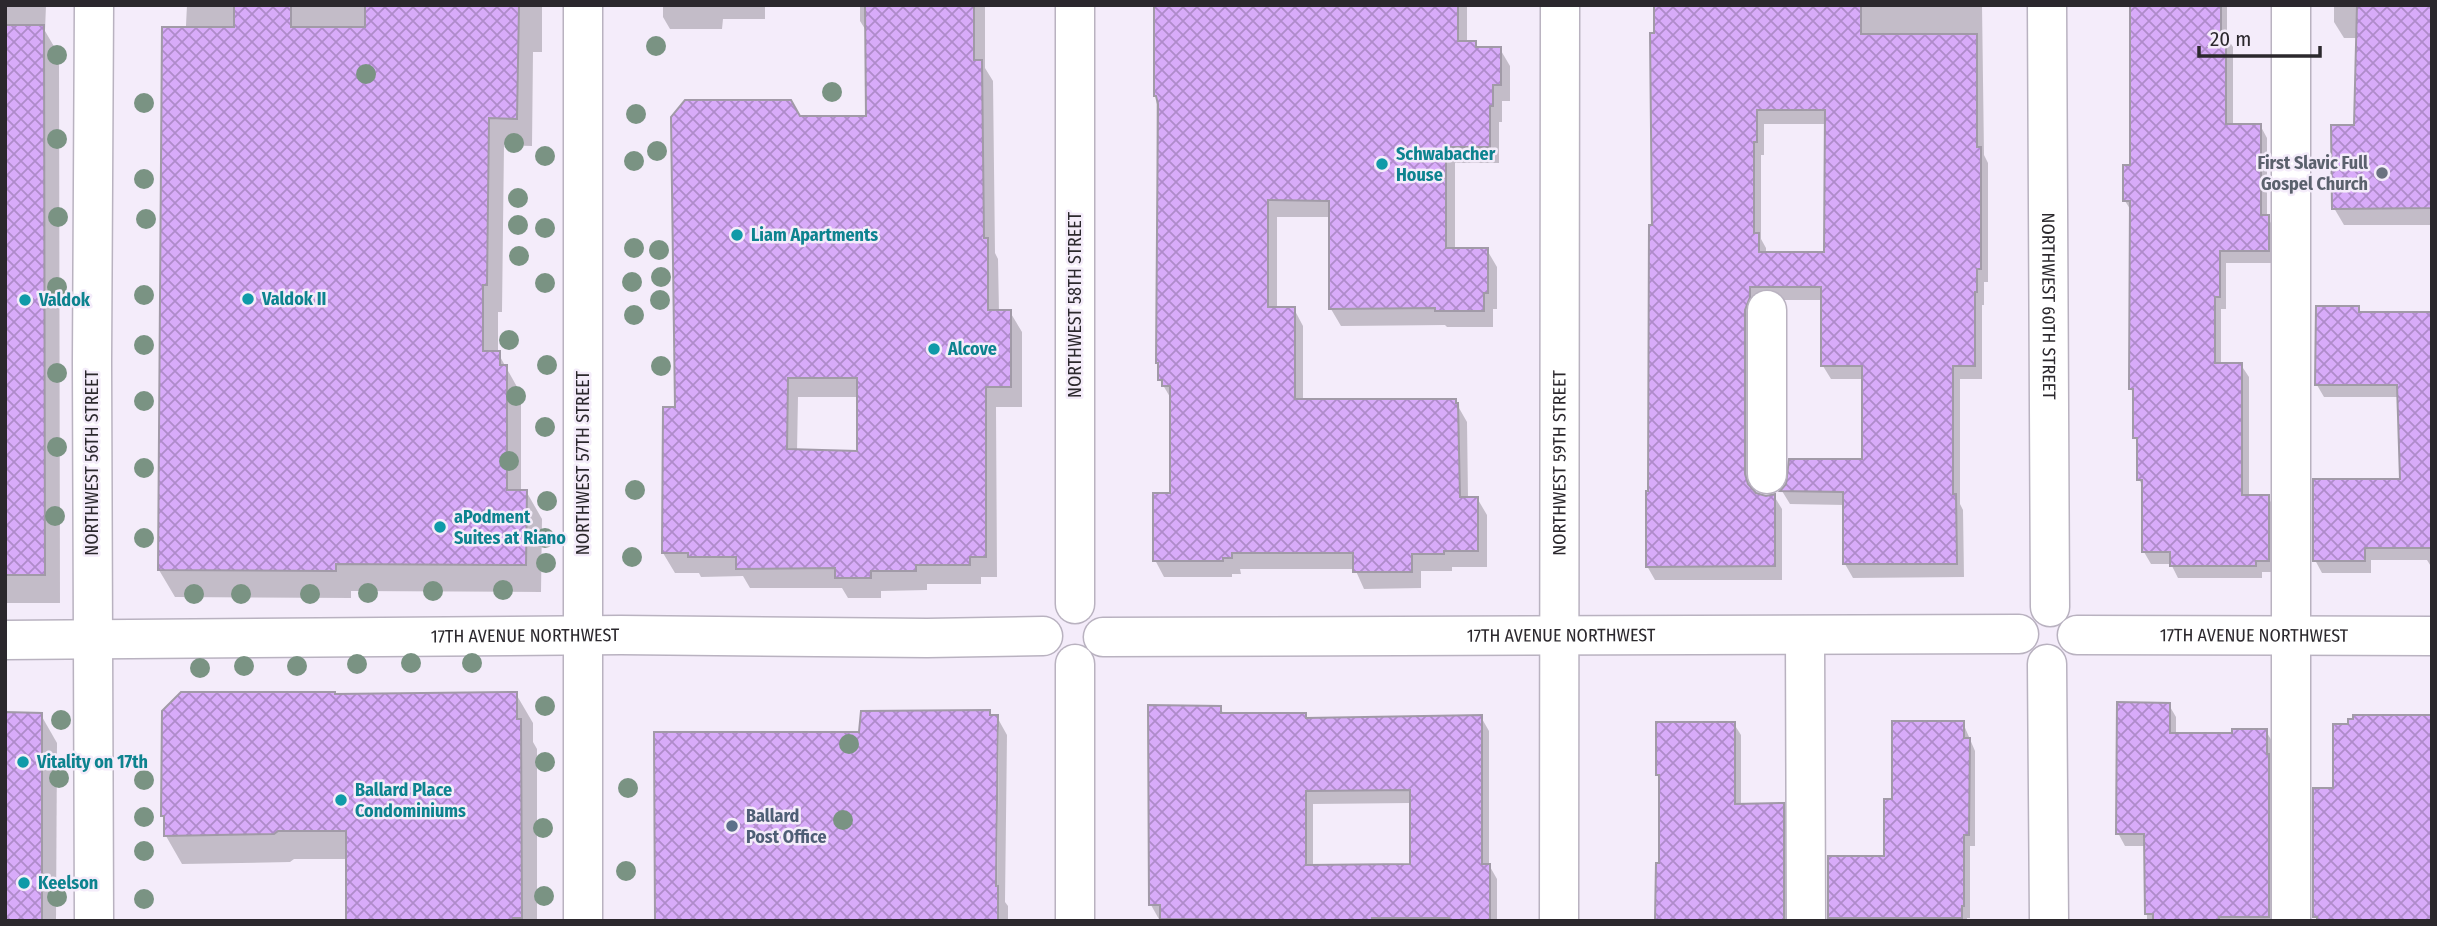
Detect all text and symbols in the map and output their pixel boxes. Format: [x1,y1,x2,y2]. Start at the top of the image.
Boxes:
scale bar [2199,14,2320,58]
text: 20 m [2210,26,2251,52]
place label: Schwabacher House [1396,143,1496,186]
place label: First Slavic Full Gospel Church [2257,152,2368,195]
marker: Schwabacher House [1374,156,1390,172]
marker: First Slavic Full Gospel Church [2374,165,2390,181]
street label: NORTHWEST 58TH STREET [1064,211,1086,398]
street label: NORTHWEST 60TH STREET [2037,212,2060,400]
place label: Liam Apartments [751,224,878,246]
marker: Liam Apartments [729,227,745,243]
place label: Valdok II [261,288,326,310]
place label: Valdok [38,289,91,311]
marker: Valdok II [240,291,256,307]
marker: Valdok [17,292,33,308]
place label: Alcove [947,338,997,360]
marker: Alcove [926,341,942,357]
street label: NORTHWEST 59TH STREET [1548,369,1571,556]
street label: NORTHWEST 56TH STREET [81,370,103,556]
street label: NORTHWEST 57TH STREET [572,370,594,555]
place label: aPodment Suites at Riano [454,506,566,549]
marker: aPodment Suites at Riano [432,519,448,535]
street label: 17TH AVENUE NORTHWEST [431,624,620,648]
street label: 17TH AVENUE NORTHWEST [1467,624,1656,647]
street label: 17TH AVENUE NORTHWEST [2160,624,2349,647]
place label: Vitality on 17th [36,751,148,773]
marker: Vitality on 17th [15,754,31,770]
place label: Ballard Place Condominiums [355,779,466,822]
marker: Ballard Place Condominiums [333,792,349,808]
place label: Ballard Post Office [746,805,827,848]
marker: Ballard Post Office [724,818,740,834]
place label: Keelson [38,872,98,894]
marker: Keelson [16,875,32,891]

